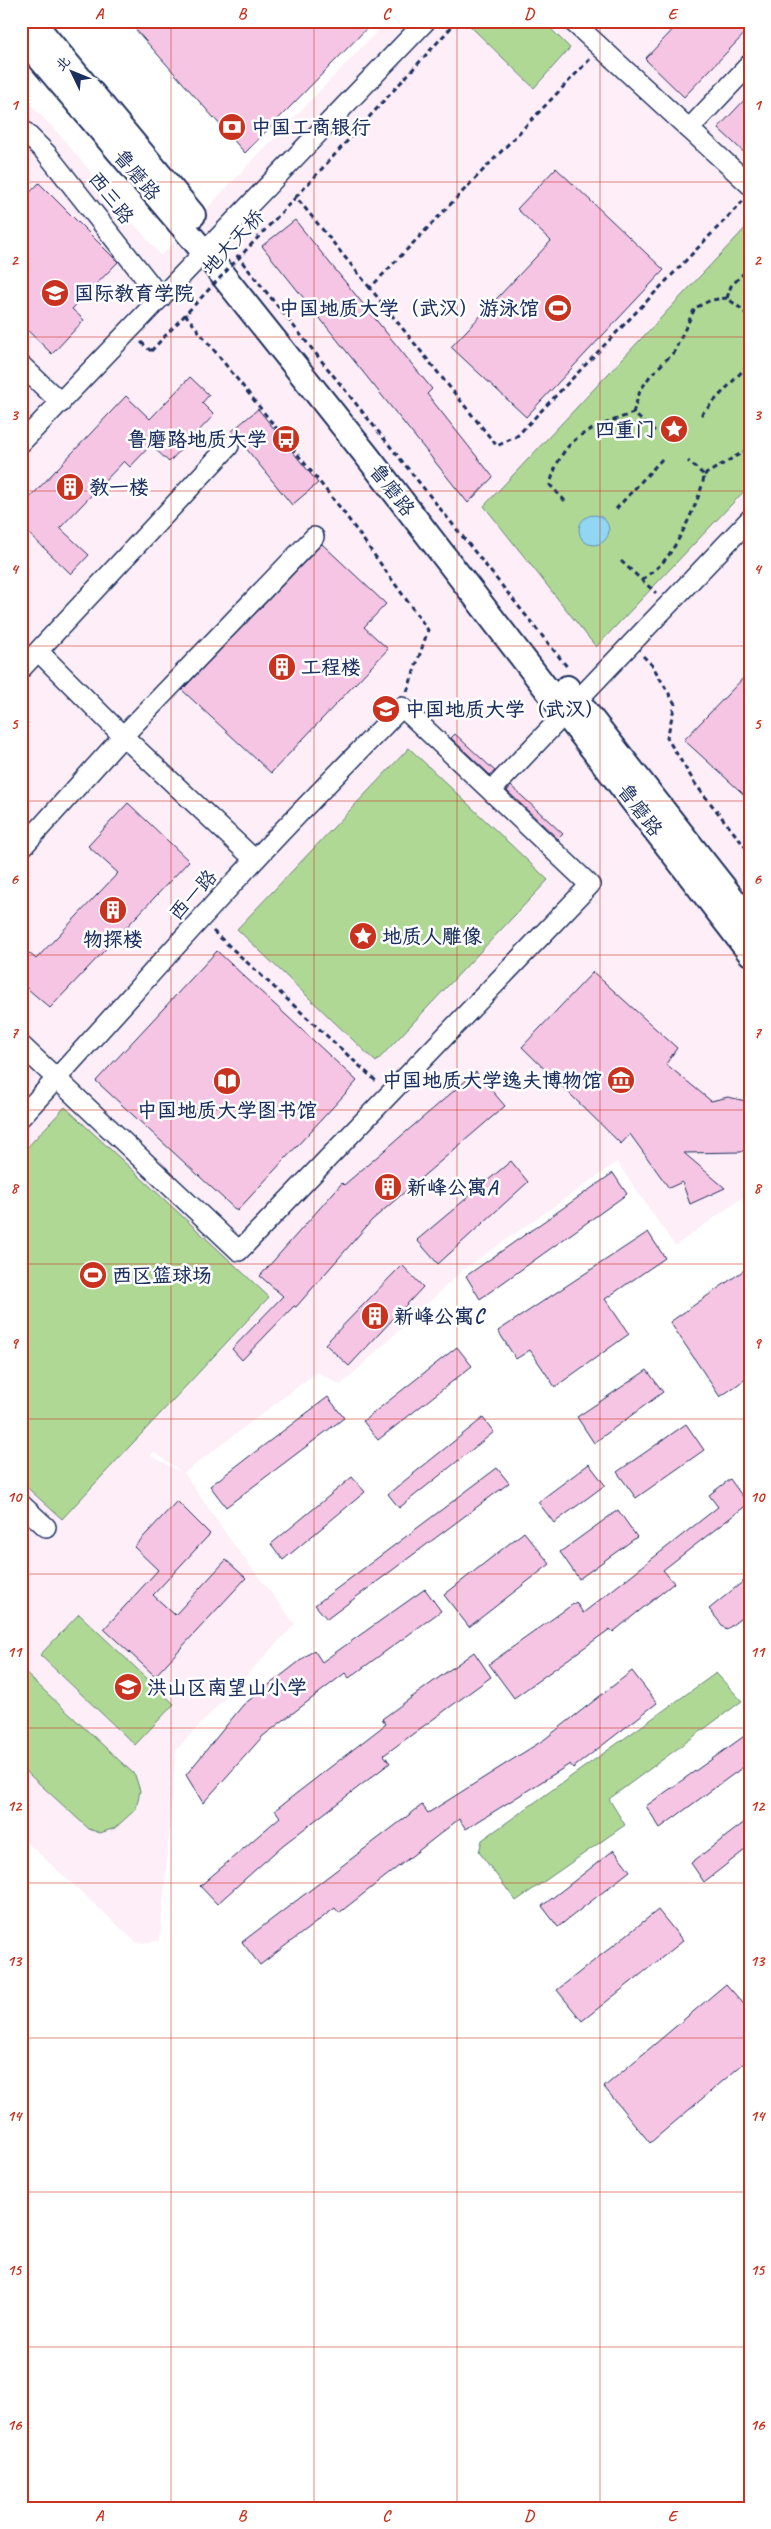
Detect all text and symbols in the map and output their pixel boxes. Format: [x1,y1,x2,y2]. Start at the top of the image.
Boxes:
text: A [95,4,105,24]
text: B [238,4,248,24]
text: C [382,4,392,24]
text: D [524,4,535,24]
text: E [668,4,679,24]
north arrow [48,48,98,98]
text: 北 [52,53,74,74]
text: 1 [10,95,19,115]
text: 1 [753,95,762,115]
bank icon: 中国工商银行 [217,112,247,142]
place label: 中国工商银行 [251,115,371,140]
street label: 鲁磨路 [108,144,167,207]
street label: 西三路 [83,167,140,230]
street label: 地大天桥 [197,204,269,280]
text: 2 [10,250,19,270]
text: 2 [753,250,762,270]
school or university icon: 国际教育学院 [40,278,70,308]
place label: 国际教育学院 [74,281,194,306]
sports icon: 中国地质大学（武汉）游泳馆 [543,293,573,323]
place label: 中国地质大学（武汉）游泳馆 [279,296,539,321]
text: 3 [10,405,19,425]
text: 3 [753,405,762,425]
place icon: 四重门 [659,414,689,444]
place label: 四重门 [595,417,655,442]
bus stop icon: 鲁磨路地质大学 [271,424,301,454]
place label: 鲁磨路地质大学 [127,427,267,452]
street label: 鲁磨路 [364,459,421,522]
building icon: 教一楼 [55,472,85,502]
place label: 教一楼 [89,475,149,500]
text: 4 [10,559,19,579]
text: 4 [753,559,762,579]
building icon: 工程楼 [267,652,297,682]
place label: 工程楼 [301,655,361,680]
school or university icon: 中国地质大学（武汉） [371,694,401,724]
place label: 中国地质大学（武汉） [405,697,605,722]
text: 5 [11,714,20,734]
text: 5 [754,714,763,734]
street label: 鲁磨路 [612,779,669,842]
street label: 西一路 [164,864,223,926]
text: 6 [10,869,19,889]
text: 6 [753,869,762,889]
building icon: 物探楼 [98,895,128,925]
place icon: 地质人雕像 [348,921,378,951]
place label: 地质人雕像 [382,924,482,949]
place label: 物探楼 [83,927,143,952]
text: 7 [10,1023,19,1043]
text: 7 [753,1023,762,1043]
museum icon: 中国地质大学逸夫博物馆 [606,1065,636,1095]
library icon: 中国地质大学图书馆 [212,1066,242,1096]
place label: 中国地质大学逸夫博物馆 [382,1068,602,1093]
place label: 中国地质大学图书馆 [137,1098,317,1123]
building icon: 新峰公寓A [373,1172,403,1202]
place label: 新峰公寓A [407,1175,499,1200]
text: 8 [10,1178,19,1198]
text: 8 [753,1178,762,1198]
sports icon: 西区篮球场 [78,1260,108,1290]
place label: 西区篮球场 [112,1263,212,1288]
building icon: 新峰公寓C [360,1301,390,1331]
place label: 新峰公寓C [394,1304,486,1329]
text: 9 [10,1333,19,1353]
text: 9 [753,1333,762,1353]
text: 10 [7,1487,23,1507]
text: 10 [750,1487,766,1507]
text: 11 [7,1642,23,1662]
text: 11 [750,1642,766,1662]
school or university icon: 洪山区南望山小学 [113,1672,143,1702]
place label: 洪山区南望山小学 [147,1675,307,1700]
text: 12 [7,1796,23,1816]
text: 12 [750,1796,766,1816]
text: 13 [7,1951,23,1971]
text: 13 [750,1951,766,1971]
text: 14 [7,2106,23,2126]
text: 14 [750,2106,766,2126]
text: 15 [7,2260,23,2280]
text: 15 [750,2260,766,2280]
text: 16 [7,2415,23,2435]
text: 16 [750,2415,766,2435]
text: A [95,2506,105,2526]
text: B [238,2506,248,2526]
text: C [382,2506,392,2526]
text: D [524,2506,535,2526]
text: E [668,2506,679,2526]

